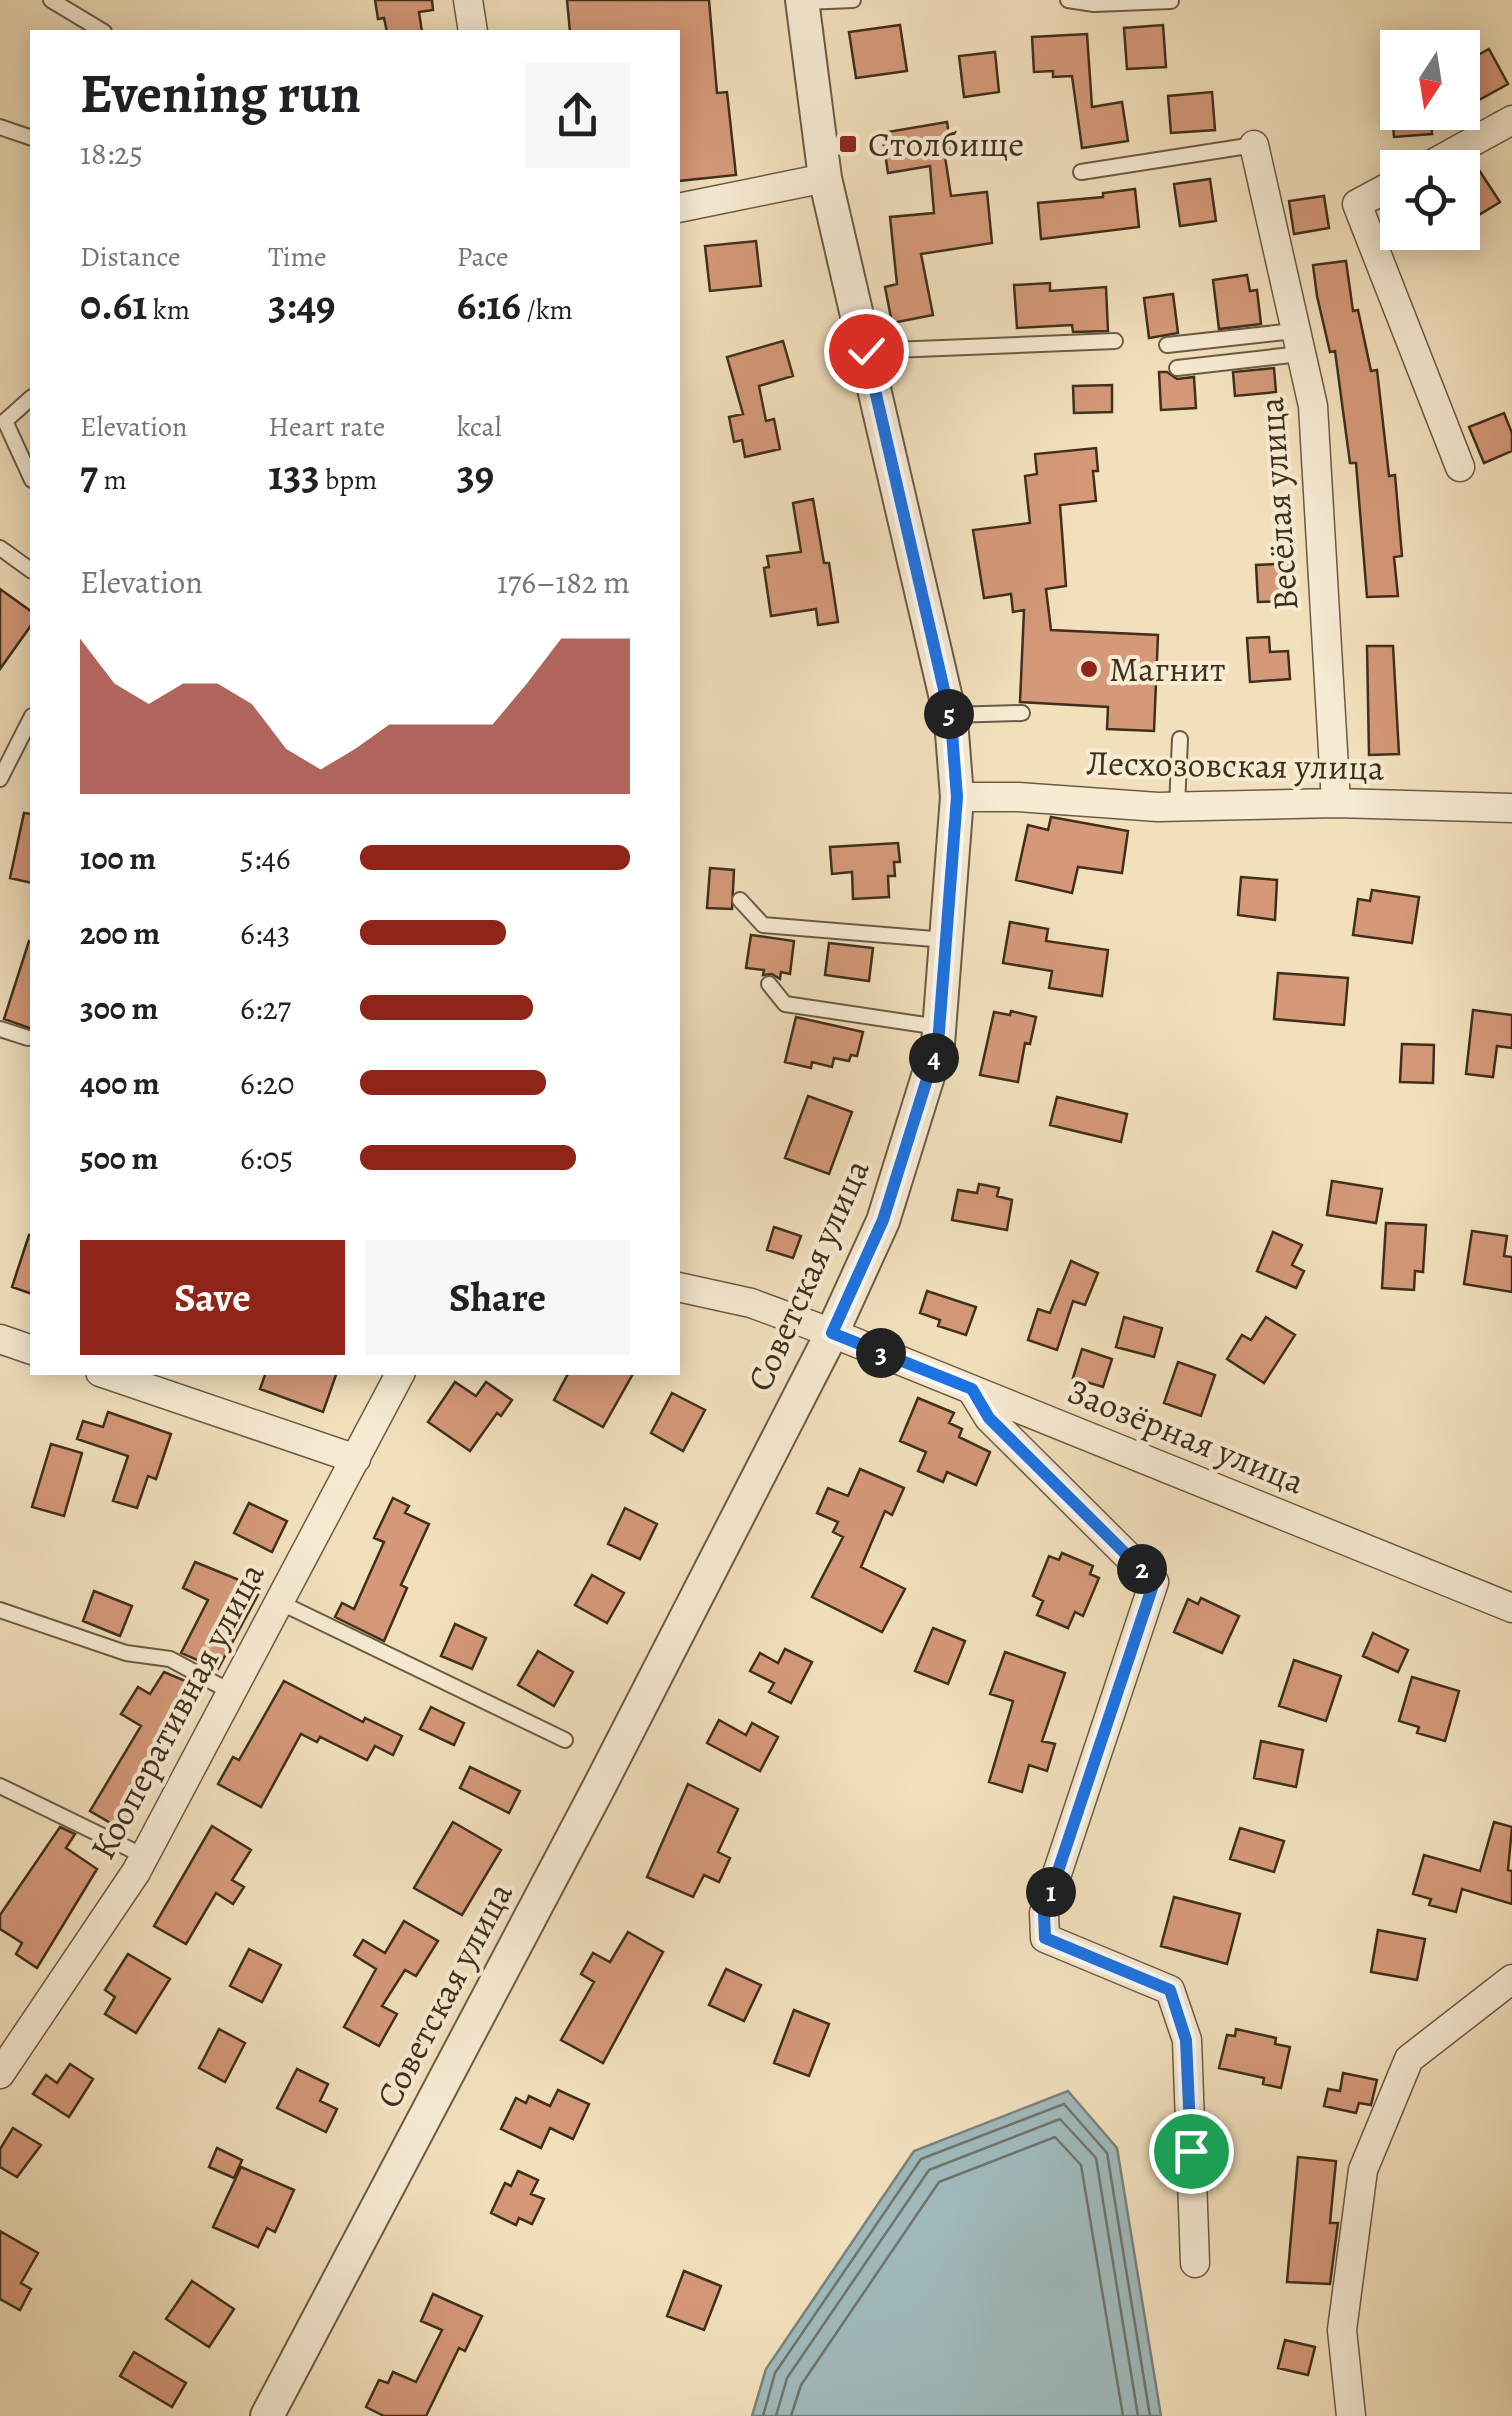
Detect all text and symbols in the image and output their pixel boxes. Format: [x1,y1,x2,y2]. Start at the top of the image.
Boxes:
north arrow [1380,30,1480,130]
map controls [1380,30,1480,250]
text: Evening run [80,56,361,131]
button: share [525,63,630,168]
place label: Столбище [868,120,1024,168]
text: 18:25 [80,131,143,175]
marker: Столбище [837,133,859,155]
button: locate [1380,150,1480,250]
text: Distance [80,238,180,276]
text: Time [268,238,327,276]
text: Pace [457,238,509,276]
text: 0.61 [80,276,147,333]
text: 3:49 [268,276,336,333]
text: 6:16 [457,276,521,333]
text: km [147,291,190,329]
text: /km [521,291,573,329]
pin [824,309,909,394]
icon: check [839,324,894,379]
street label: Весёлая улица [1247,396,1309,612]
text: Elevation [80,408,187,446]
text: Heart rate [268,408,385,446]
text: kcal [457,408,502,446]
text: 7 [80,446,98,503]
text: 133 [268,446,319,503]
text: 39 [457,446,494,503]
text: m [98,461,127,499]
text: bpm [319,461,377,499]
text: Elevation [80,560,203,604]
text: 176–182 m [497,560,630,604]
place label: Магнит [1109,645,1225,693]
marker: Магнит [1078,658,1100,680]
pin: 5 [924,689,974,739]
text: 5 [943,695,955,733]
street label: Лесхозовская улица [1086,738,1384,792]
text: 100 m [80,836,156,880]
text: 5:46 [240,836,291,880]
text: 200 m [80,911,160,955]
text: 6:43 [240,911,290,955]
text: 300 m [80,986,158,1030]
text: 6:27 [240,986,291,1030]
pin: 4 [909,1033,959,1083]
text: 4 [927,1039,941,1077]
text: 400 m [80,1061,160,1105]
text: 6:20 [240,1061,295,1105]
text: 500 m [80,1136,158,1180]
text: 6:05 [240,1136,293,1180]
street label: Советская улица [735,1152,881,1398]
button: Save [80,1240,345,1355]
button: Share [365,1240,630,1355]
pin: 3 [856,1328,906,1378]
text: 3 [875,1334,887,1372]
street label: Заозёрная улица [1060,1367,1312,1505]
pin: 2 [1117,1544,1167,1594]
text: 2 [1135,1550,1149,1588]
street label: Кооперативная улица [78,1554,276,1868]
pin: 1 [1026,1867,1076,1917]
text: 1 [1046,1873,1056,1911]
street label: Советская улица [364,1874,524,2116]
pin [1149,2109,1234,2194]
icon: arrive [1164,2124,1219,2179]

